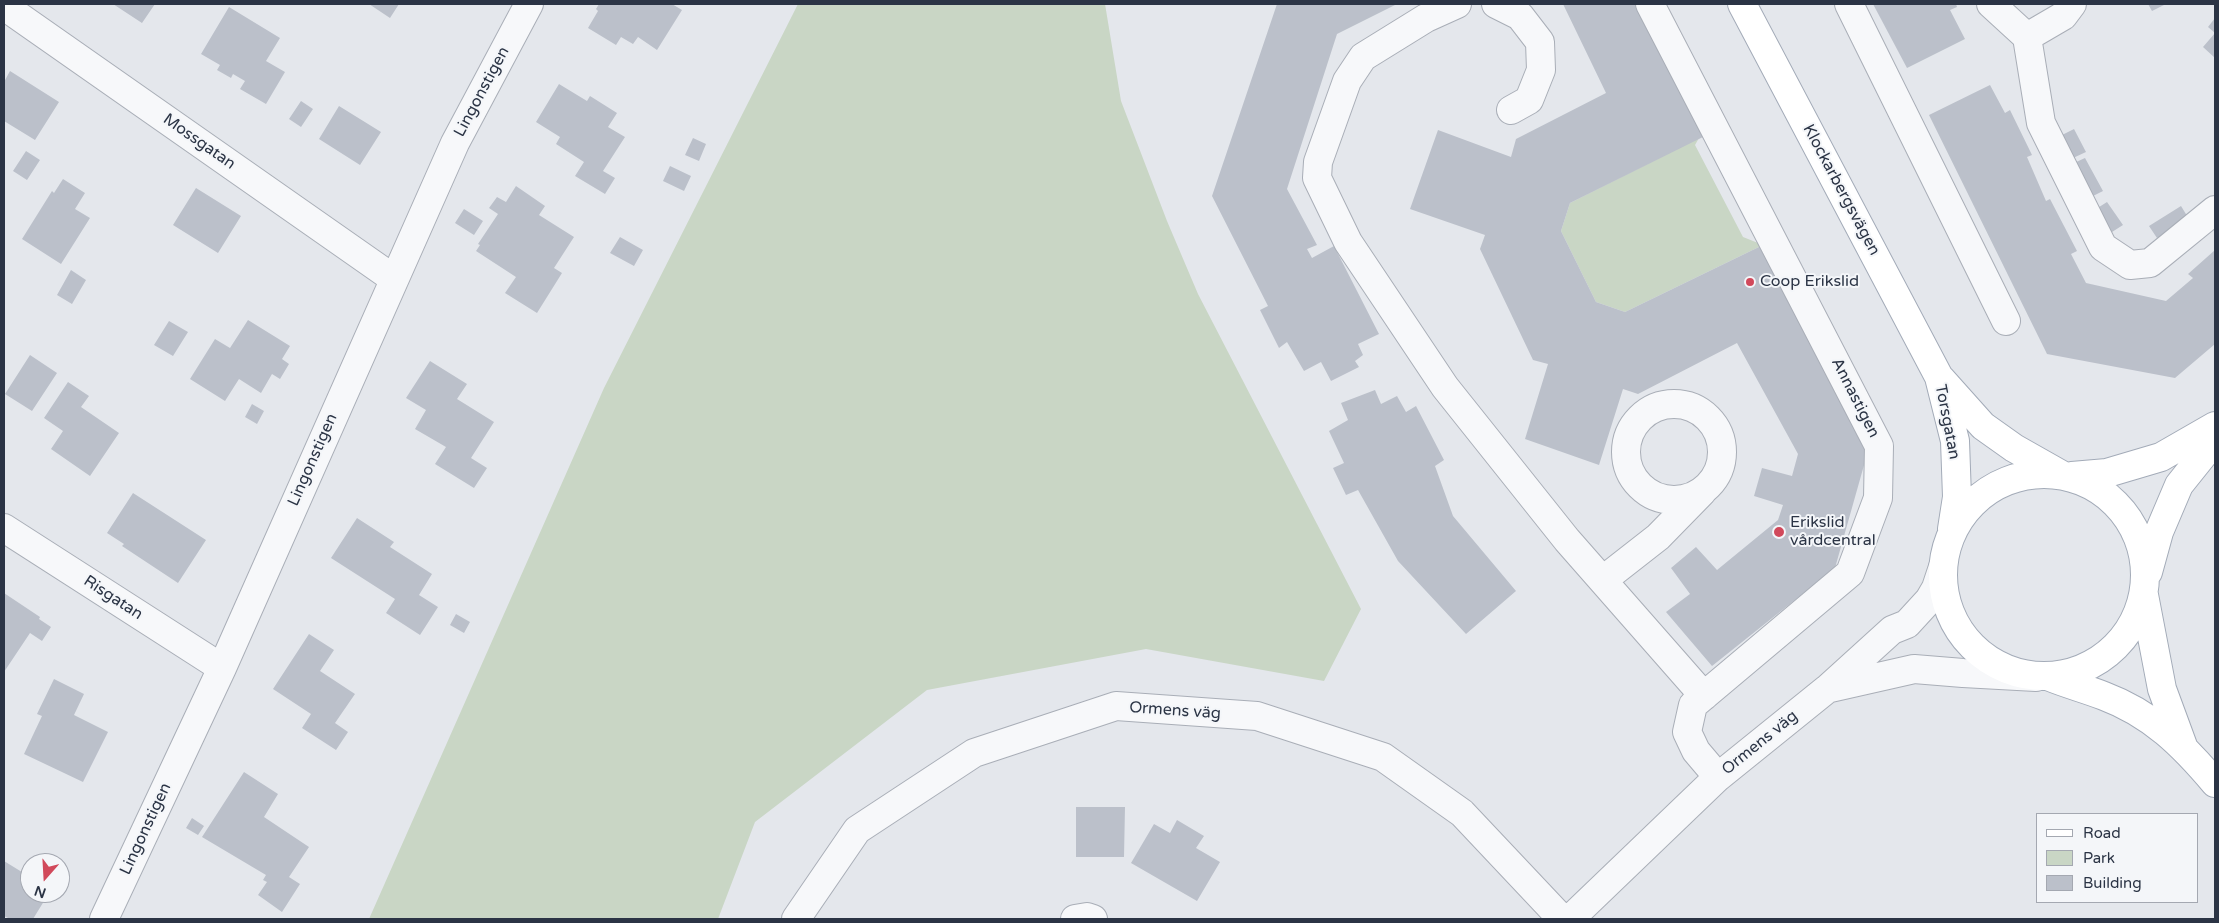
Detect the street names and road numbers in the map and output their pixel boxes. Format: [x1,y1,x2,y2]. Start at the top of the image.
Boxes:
street label: Lingonstigen [450,44,514,140]
street label: Mossgatan [159,110,239,174]
street label: Klockarbergsvägen [1798,121,1884,259]
street label: Annastigen [1827,355,1883,441]
street label: Torsgatan [1930,383,1964,461]
street label: Lingonstigen [284,411,342,509]
street label: Risgatan [80,572,146,624]
street label: Ormens väg [1129,698,1221,724]
street label: Ormens väg [1718,707,1802,779]
street label: Lingonstigen [116,780,176,878]

